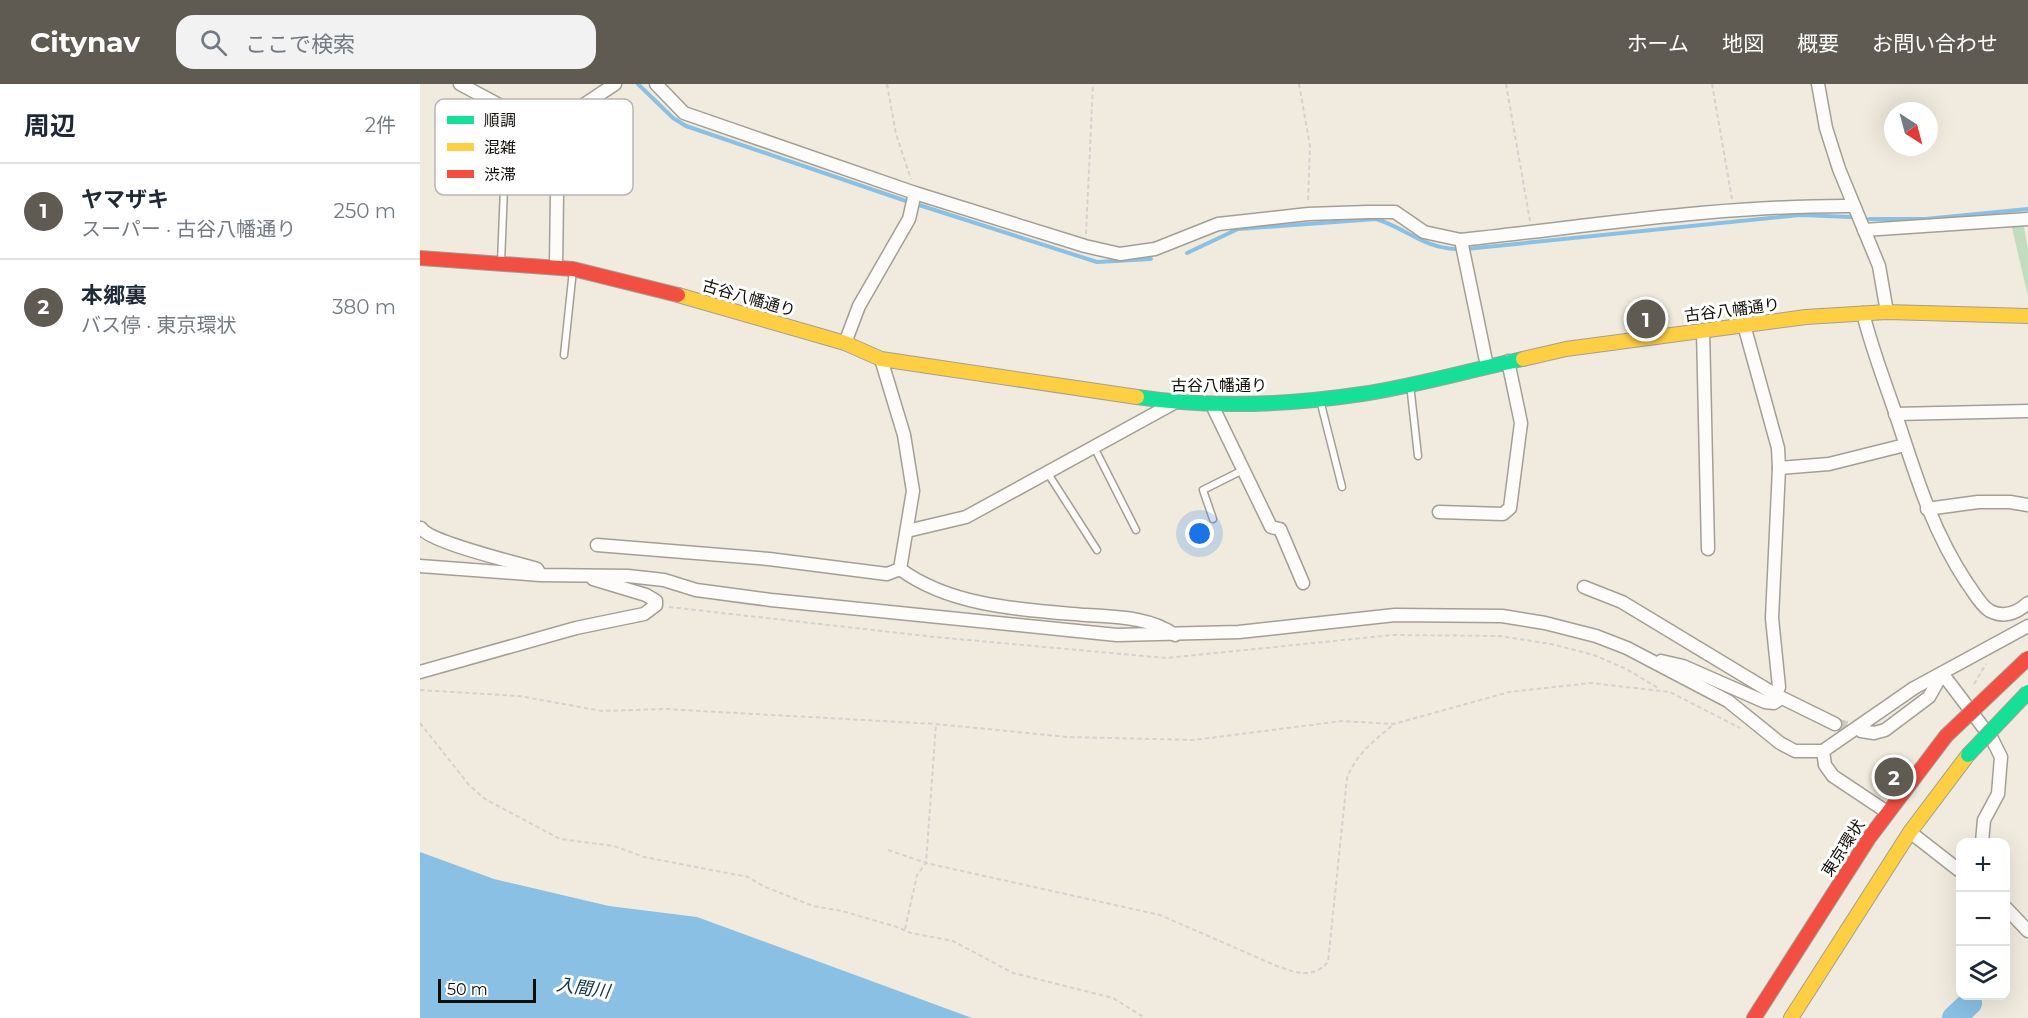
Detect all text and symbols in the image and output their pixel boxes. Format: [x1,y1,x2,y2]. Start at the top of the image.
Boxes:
search box [176,15,596,69]
text: Citynav [30,25,140,59]
icon: search [197,26,230,59]
text: ここで検索 [245,31,355,58]
text: ホーム [1627,31,1689,56]
text: 地図 [1722,31,1764,56]
text: 概要 [1797,31,1839,56]
text: お問い合わせ [1872,31,1998,56]
legend [435,99,633,195]
north arrow [1884,102,1938,156]
text: 周辺 [24,110,76,142]
text: 順調 [484,111,516,130]
text: 2件 [365,113,396,137]
text: 混雑 [484,138,516,157]
text: 渋滞 [484,165,516,184]
text: ヤマザキ [81,186,169,213]
text: 1 [40,199,47,223]
text: 250 m [334,199,396,223]
text: スーパー · 古谷八幡通り [81,217,296,241]
street label: 古谷八幡通り [700,276,798,320]
text: 本郷裏 [81,282,147,309]
text: 2 [38,295,49,319]
text: 380 m [332,295,396,319]
street label: 古谷八幡通り [1683,295,1781,325]
pin: 1 [1626,296,1666,342]
text: バス停 · 東京環状 [81,313,237,337]
street label: 古谷八幡通り [1171,376,1267,395]
your location [1185,519,1214,548]
pin: 2 [1874,754,1914,800]
street label: 東京環状 [1818,816,1868,880]
map controls [1956,838,2010,1000]
button: + [1956,838,2010,892]
button: − [1956,892,2010,946]
button: layers [1956,946,2010,1000]
water label: 入間川 [555,973,613,1003]
scale bar [438,976,536,1004]
text: 50 m [447,980,488,999]

